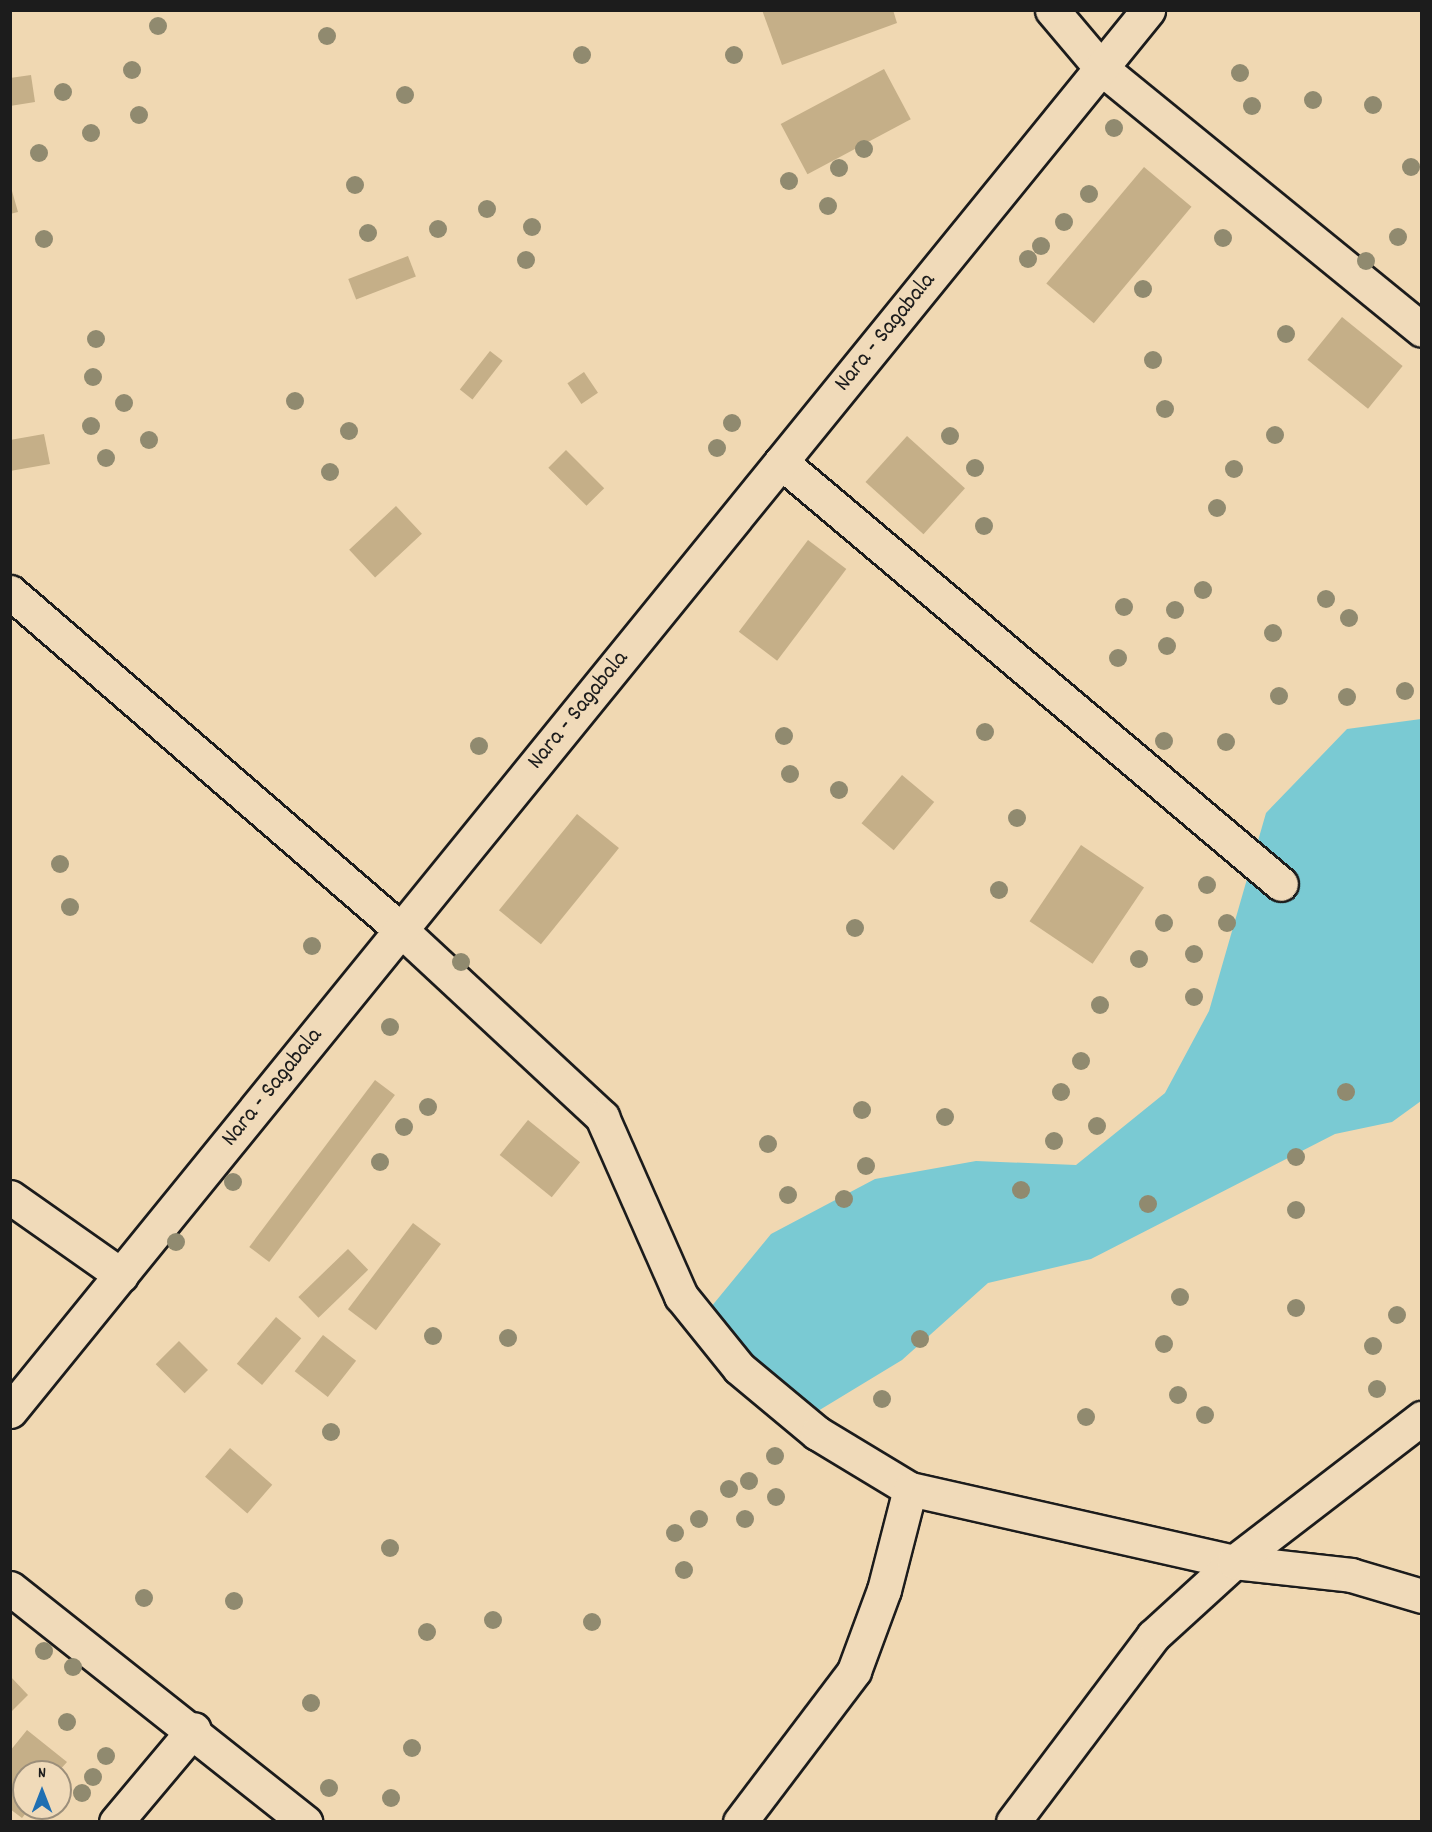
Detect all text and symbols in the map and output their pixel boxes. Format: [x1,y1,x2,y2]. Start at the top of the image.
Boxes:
street label: Nara - Sagabala [829,268,943,398]
street label: Nara - Sagabala [522,646,636,776]
street label: Nara - Sagabala [216,1023,330,1153]
north arrow [12,1760,72,1820]
text: N [38,1762,46,1785]

